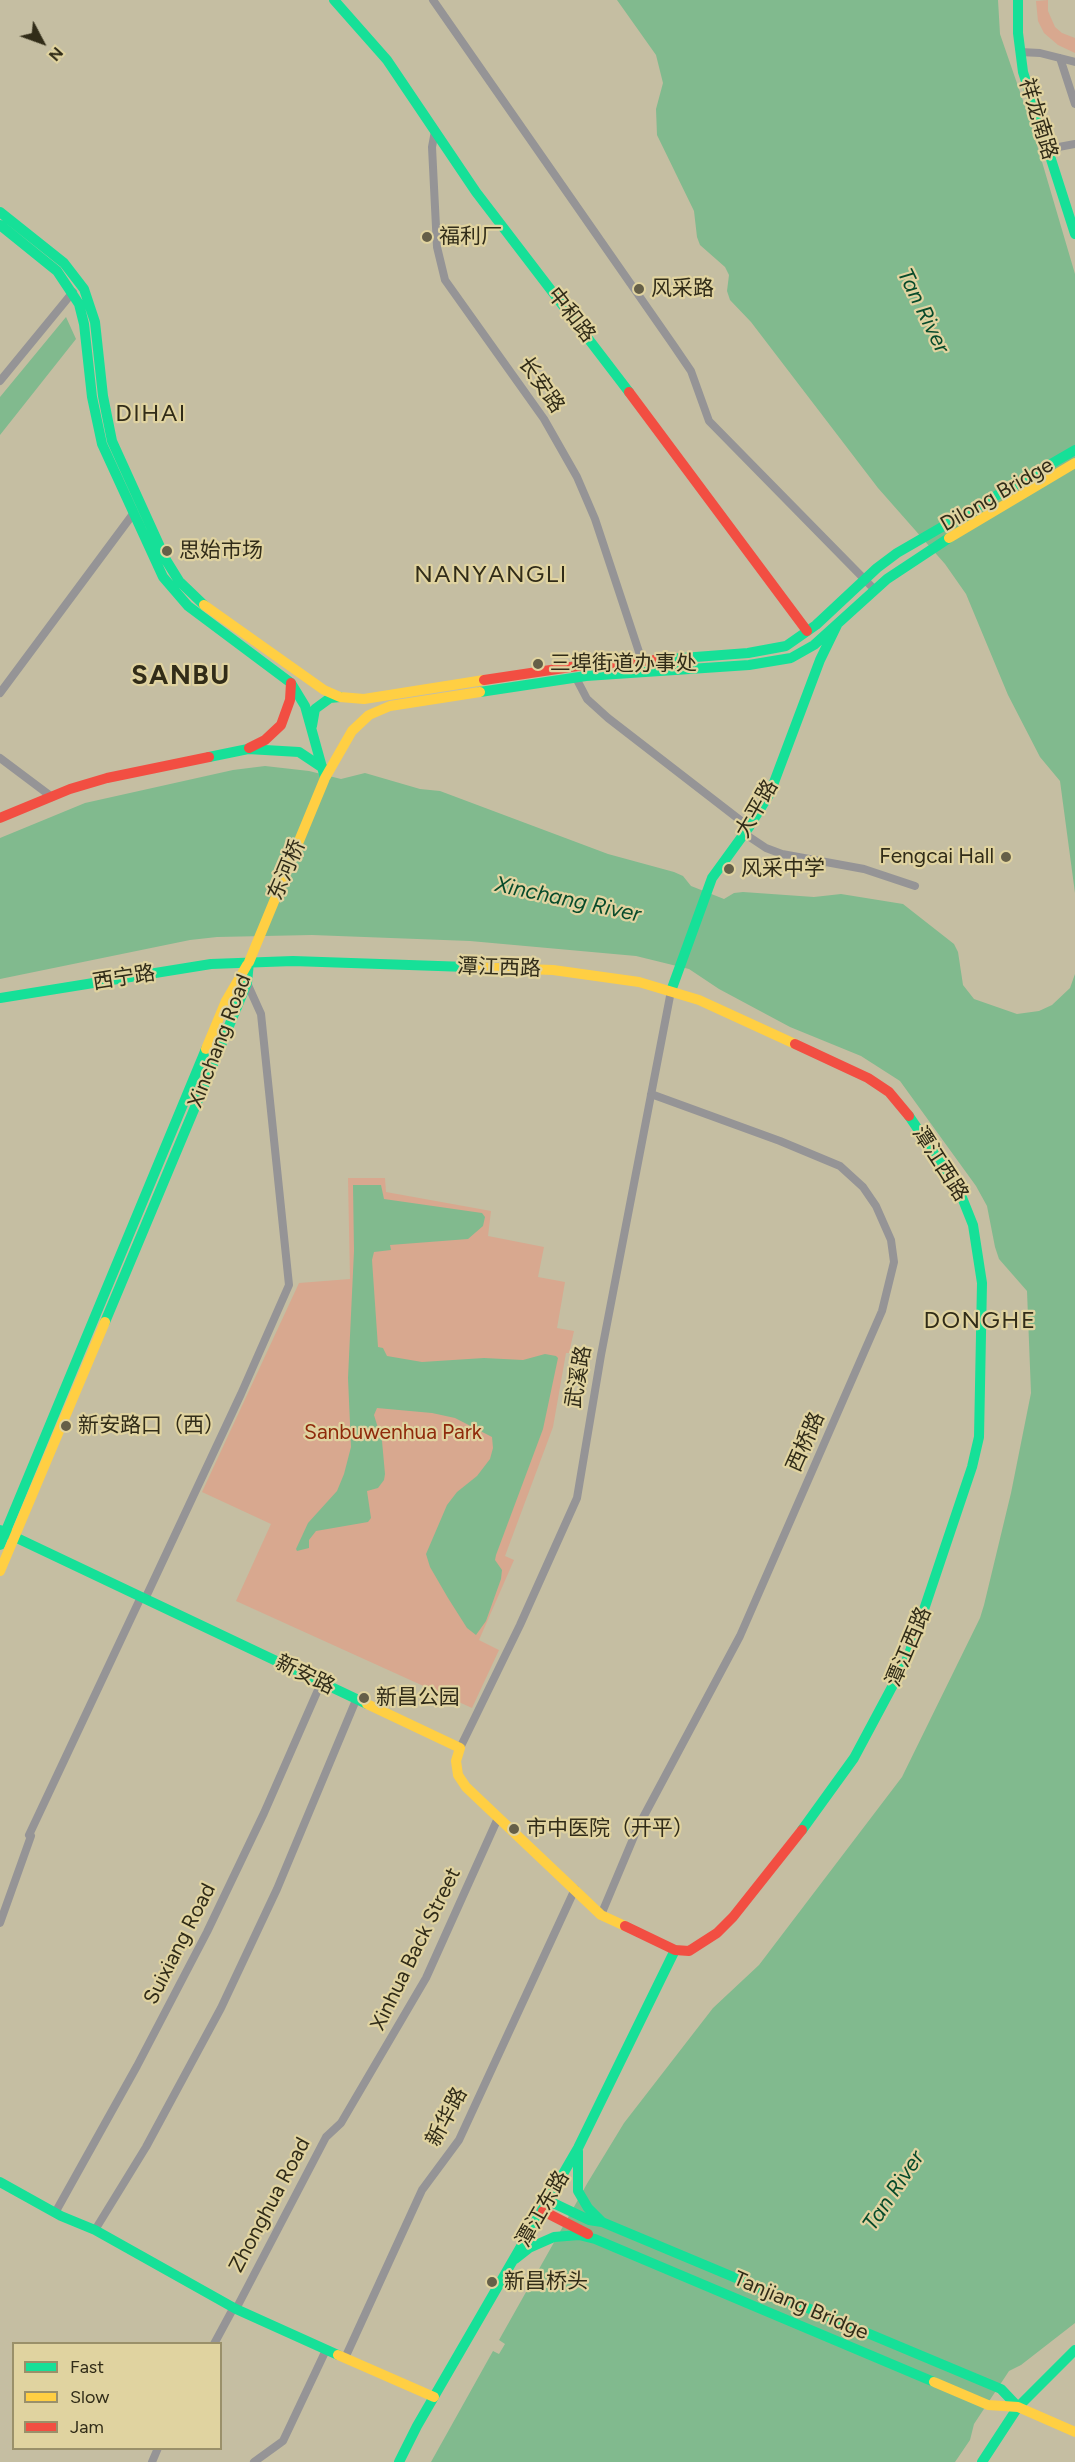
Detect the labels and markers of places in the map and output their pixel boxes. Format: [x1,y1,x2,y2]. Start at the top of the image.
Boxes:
place label: 福利厂 [439,224,502,250]
marker: 福利厂 [420,230,434,244]
place label: 风采路 [651,276,714,302]
marker: 风采路 [632,282,646,296]
place label: 思始市场 [179,538,263,564]
marker: 思始市场 [160,544,174,558]
place label: 三埠街道办事处 [550,651,697,677]
marker: 三埠街道办事处 [531,657,545,671]
place label: Fengcai Hall [879,844,994,870]
marker: Fengcai Hall [999,850,1013,864]
place label: 风采中学 [741,856,825,882]
marker: 风采中学 [722,862,736,876]
place label: 新安路口（西） [78,1413,225,1439]
marker: 新安路口（西） [59,1419,73,1433]
place label: 新昌公园 [376,1685,460,1711]
marker: 新昌公园 [357,1691,371,1705]
place label: 市中医院（开平） [526,1816,694,1842]
marker: 市中医院（开平） [507,1822,521,1836]
place label: 新昌桥头 [504,2269,588,2295]
marker: 新昌桥头 [485,2275,499,2289]

